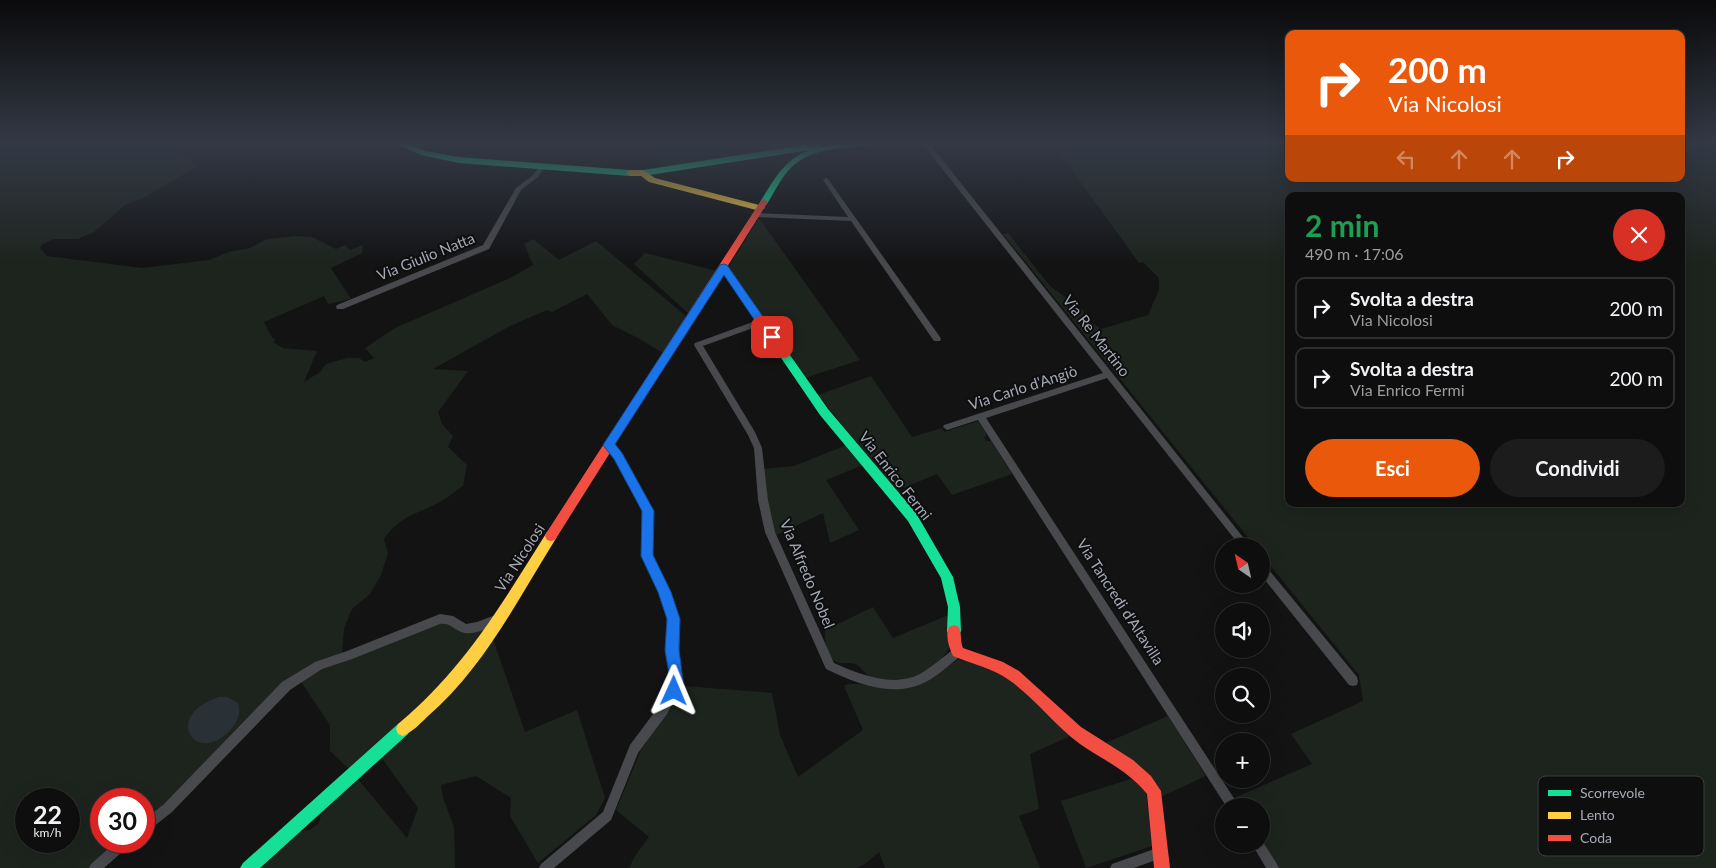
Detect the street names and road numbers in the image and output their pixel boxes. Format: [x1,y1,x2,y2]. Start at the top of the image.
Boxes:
street label: Via Giulio Natta [374,228,477,284]
street label: Via Re Martino [1059,291,1134,380]
street label: Via Carlo d'Angiò [966,361,1079,413]
street label: Via Enrico Fermi [856,428,936,523]
street label: Via Alfredo Nobel [777,516,839,631]
street label: Via Nicolosi [490,520,548,595]
street label: Via Tancredi d'Altavilla [1073,535,1168,668]

